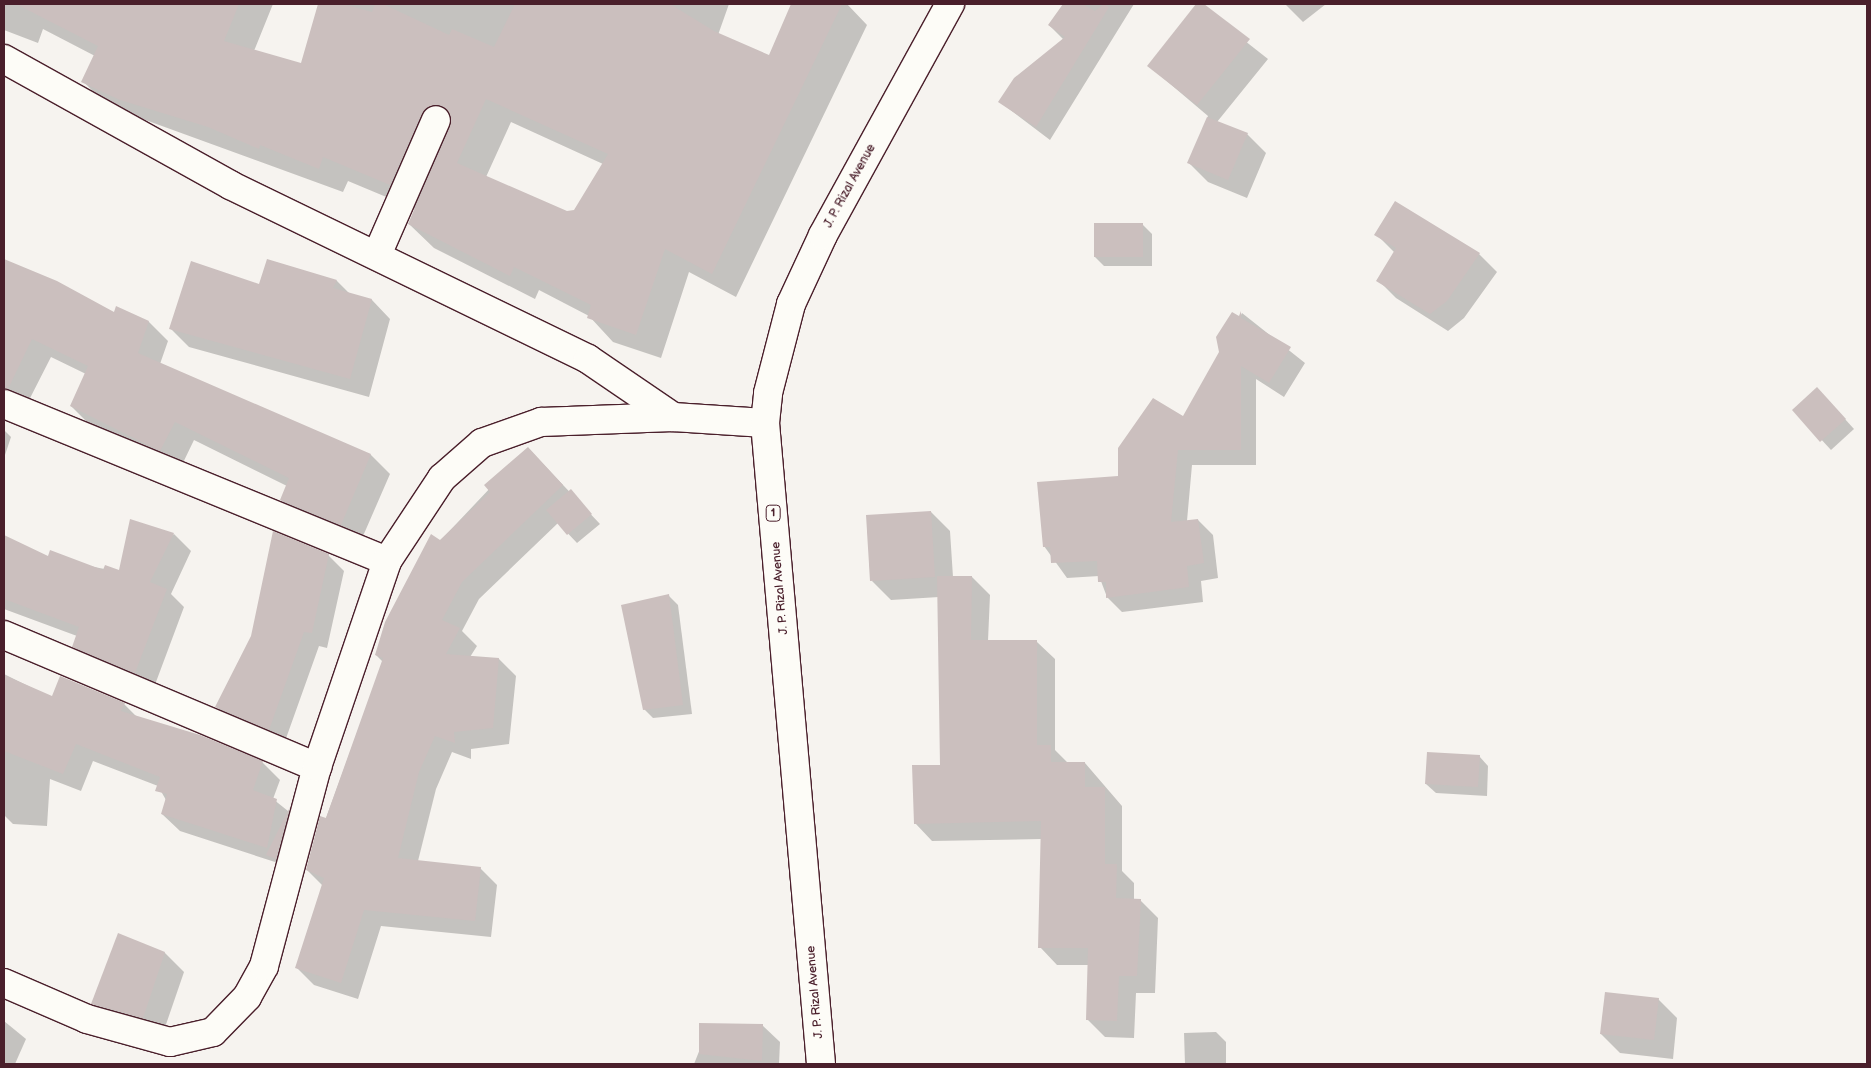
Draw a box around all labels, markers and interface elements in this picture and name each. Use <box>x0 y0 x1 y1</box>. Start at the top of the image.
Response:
street label: J. P. Rizal Avenue <box>821 142 879 230</box>
road number: 1 <box>766 504 780 522</box>
street label: J. P. Rizal Avenue <box>769 541 791 635</box>
street label: J. P. Rizal Avenue <box>804 945 826 1039</box>

